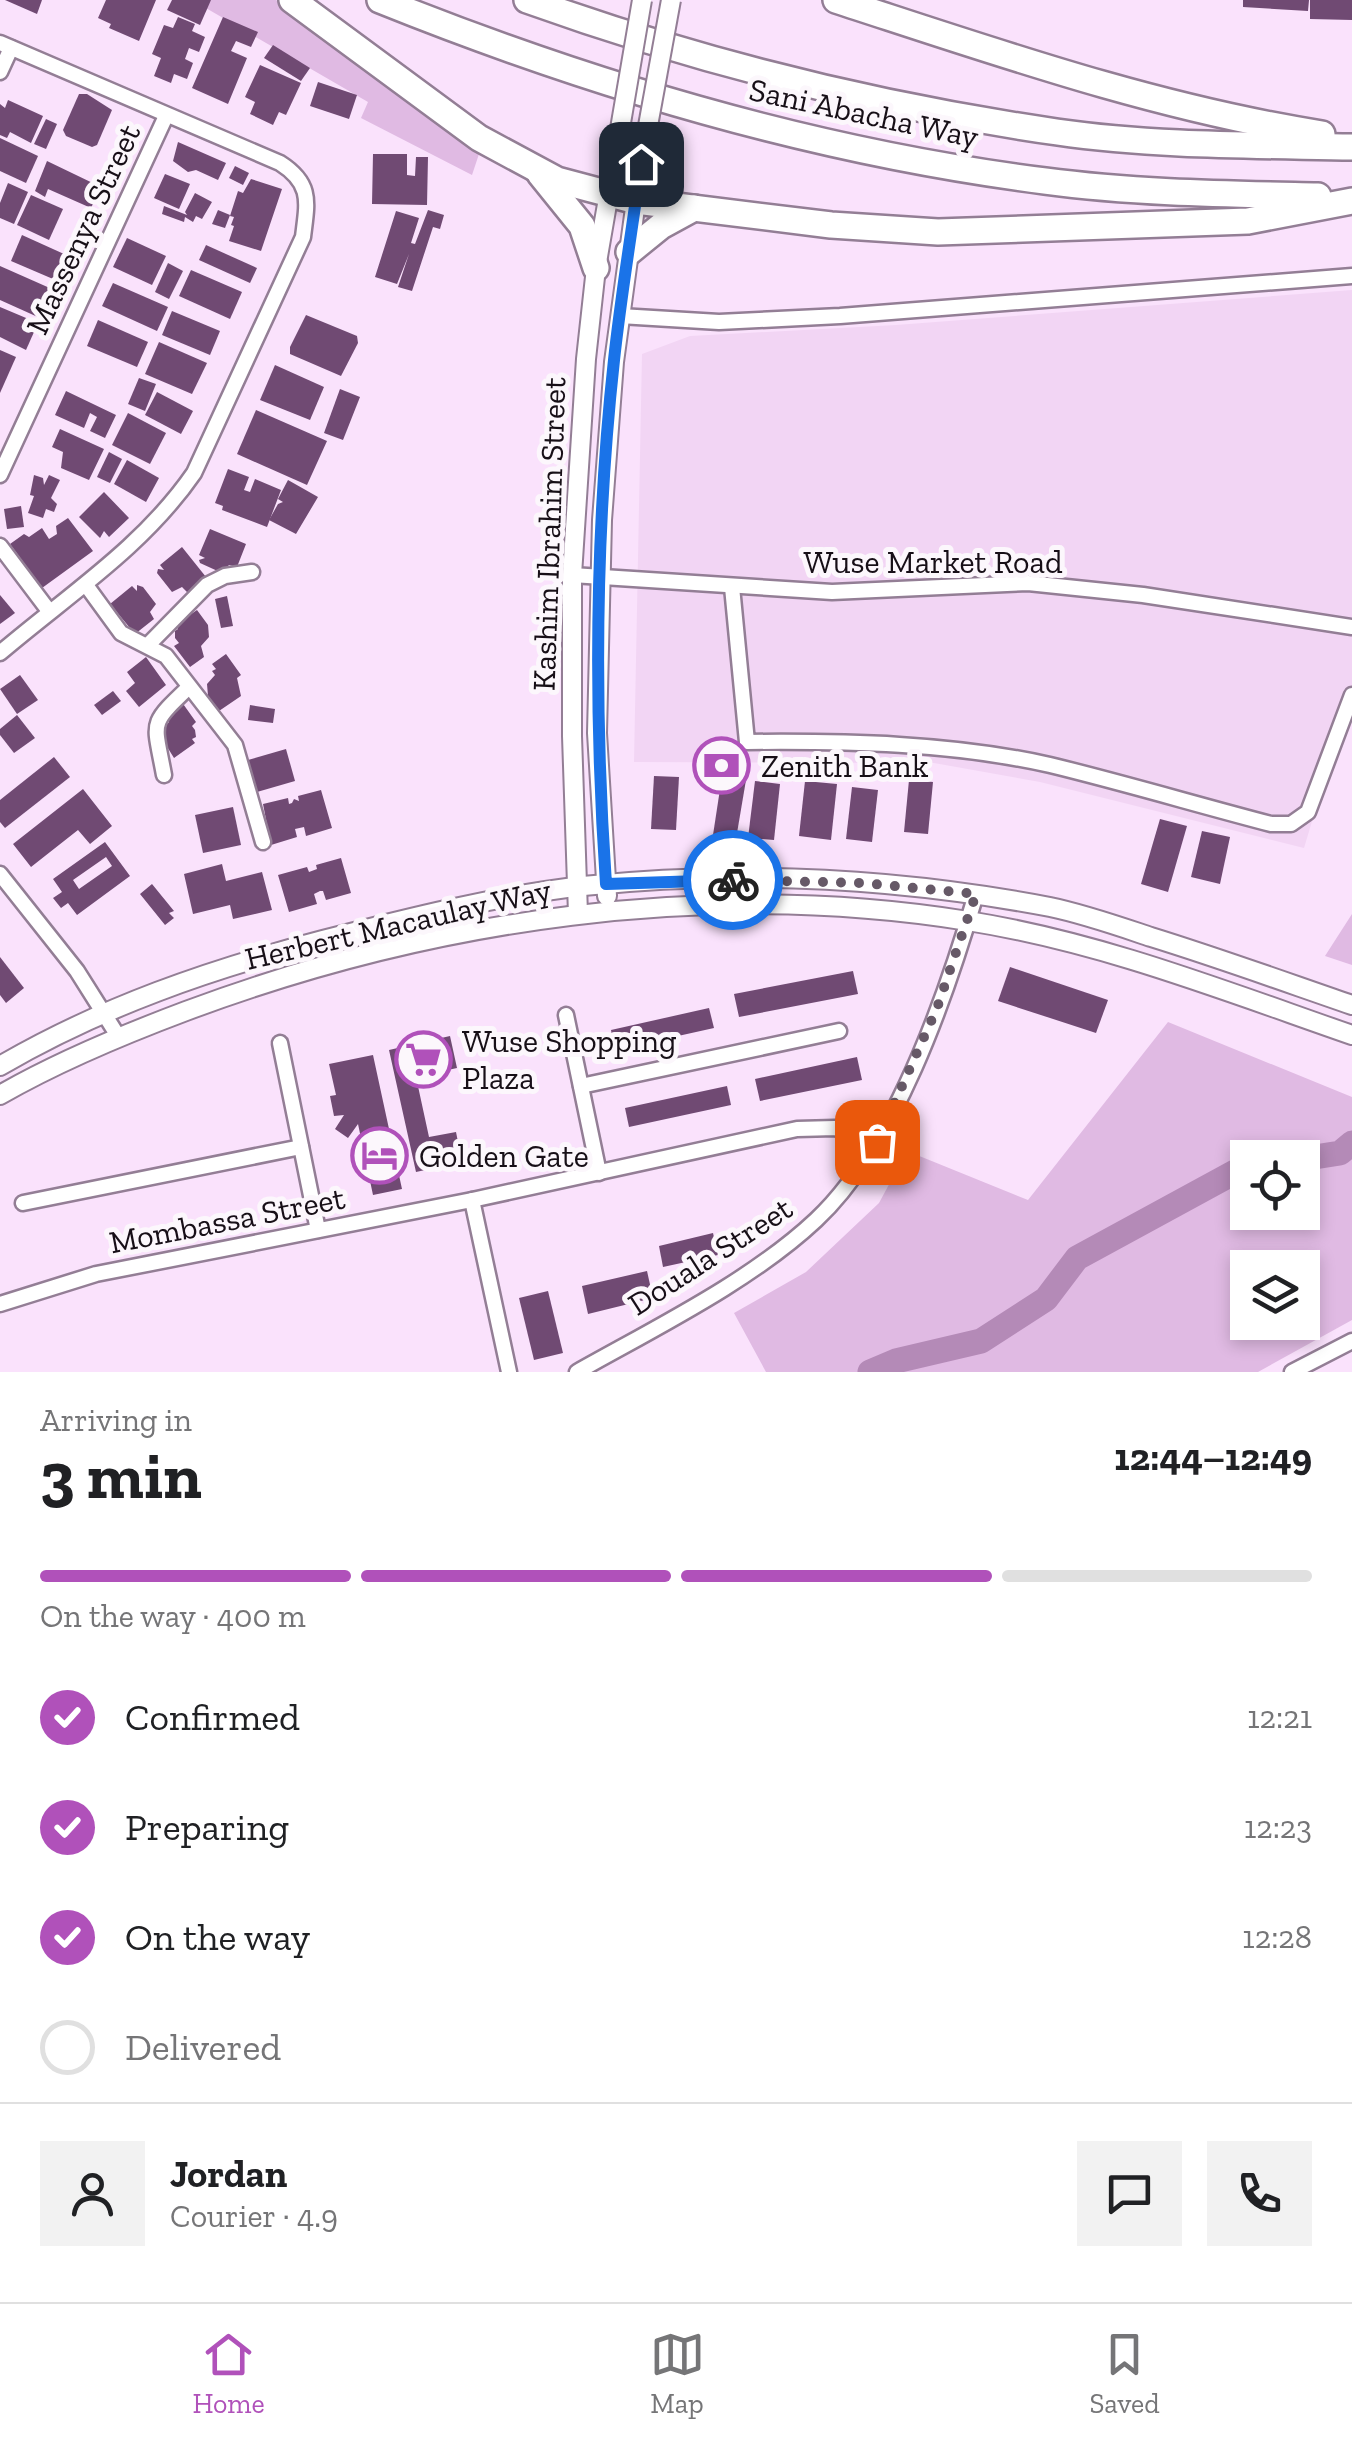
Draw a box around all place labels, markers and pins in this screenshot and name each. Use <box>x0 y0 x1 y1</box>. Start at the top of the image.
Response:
pin <box>599 122 684 207</box>
bank icon: Zenith Bank <box>692 736 752 796</box>
place label: Zenith Bank <box>761 747 929 785</box>
place label: Wuse Shopping Plaza <box>462 1022 677 1097</box>
supermarket icon: Wuse Shopping Plaza <box>393 1029 453 1089</box>
pin <box>835 1100 920 1185</box>
hotel icon: Golden Gate <box>350 1126 410 1186</box>
place label: Golden Gate <box>419 1137 589 1175</box>

